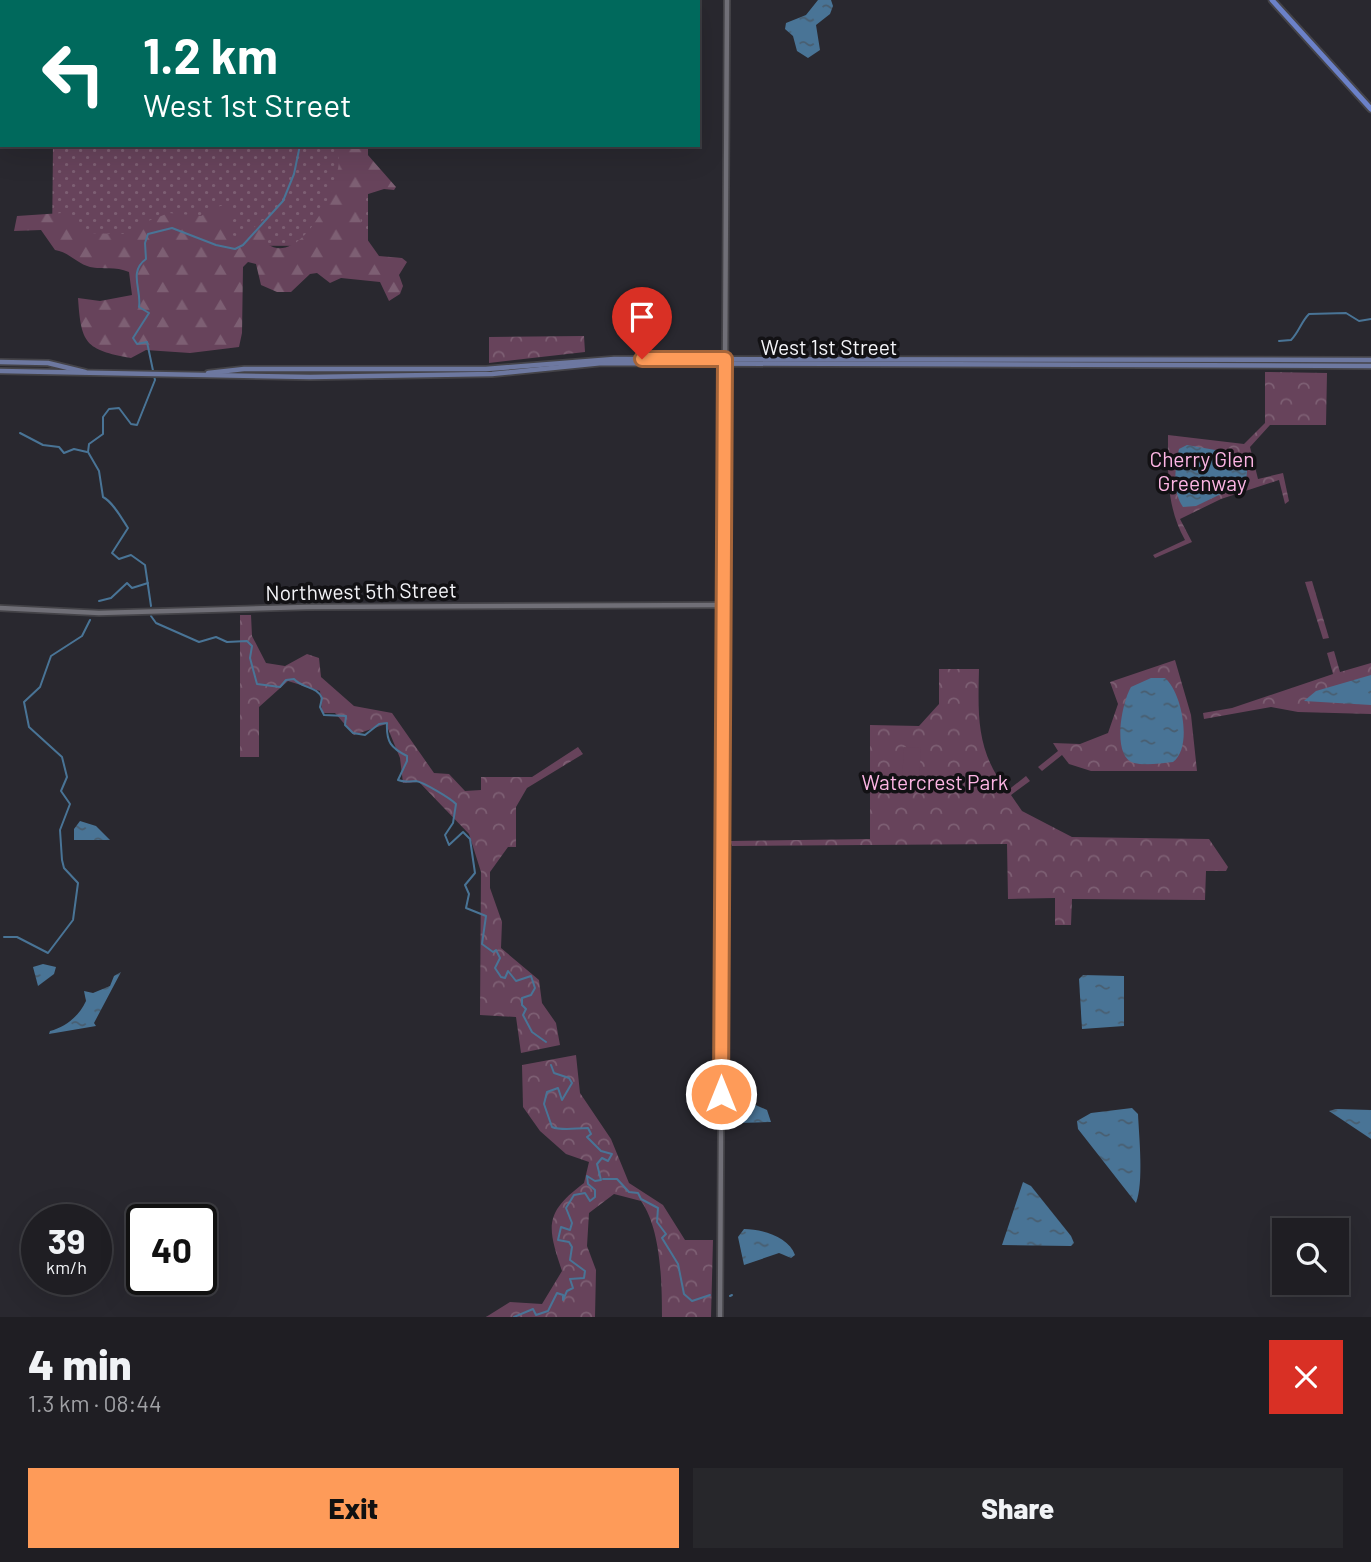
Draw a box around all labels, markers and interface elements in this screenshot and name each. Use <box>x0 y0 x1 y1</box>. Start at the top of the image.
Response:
text: 1.2 km <box>143 25 278 84</box>
icon: left <box>28 28 119 119</box>
text: West 1st Street <box>143 85 352 123</box>
pin <box>612 287 672 359</box>
icon: arrive <box>623 298 661 336</box>
street label: West 1st Street <box>761 334 897 359</box>
park label: Cherry Glen Greenway <box>1149 446 1255 495</box>
street label: Northwest 5th Street <box>265 576 457 605</box>
park label: Watercrest Park <box>862 769 1008 794</box>
position arrow <box>684 1057 758 1131</box>
speed limit sign: 40 <box>126 1204 217 1295</box>
map controls <box>1272 1218 1349 1295</box>
button: search <box>1272 1218 1349 1295</box>
text: 39 <box>48 1219 85 1261</box>
text: km/h <box>46 1256 87 1278</box>
text: 4 min <box>28 1338 132 1388</box>
button: close <box>1269 1340 1343 1414</box>
text: 1.3 km · 08:44 <box>28 1389 162 1417</box>
button: Exit <box>28 1468 679 1548</box>
button: Share <box>693 1468 1343 1548</box>

